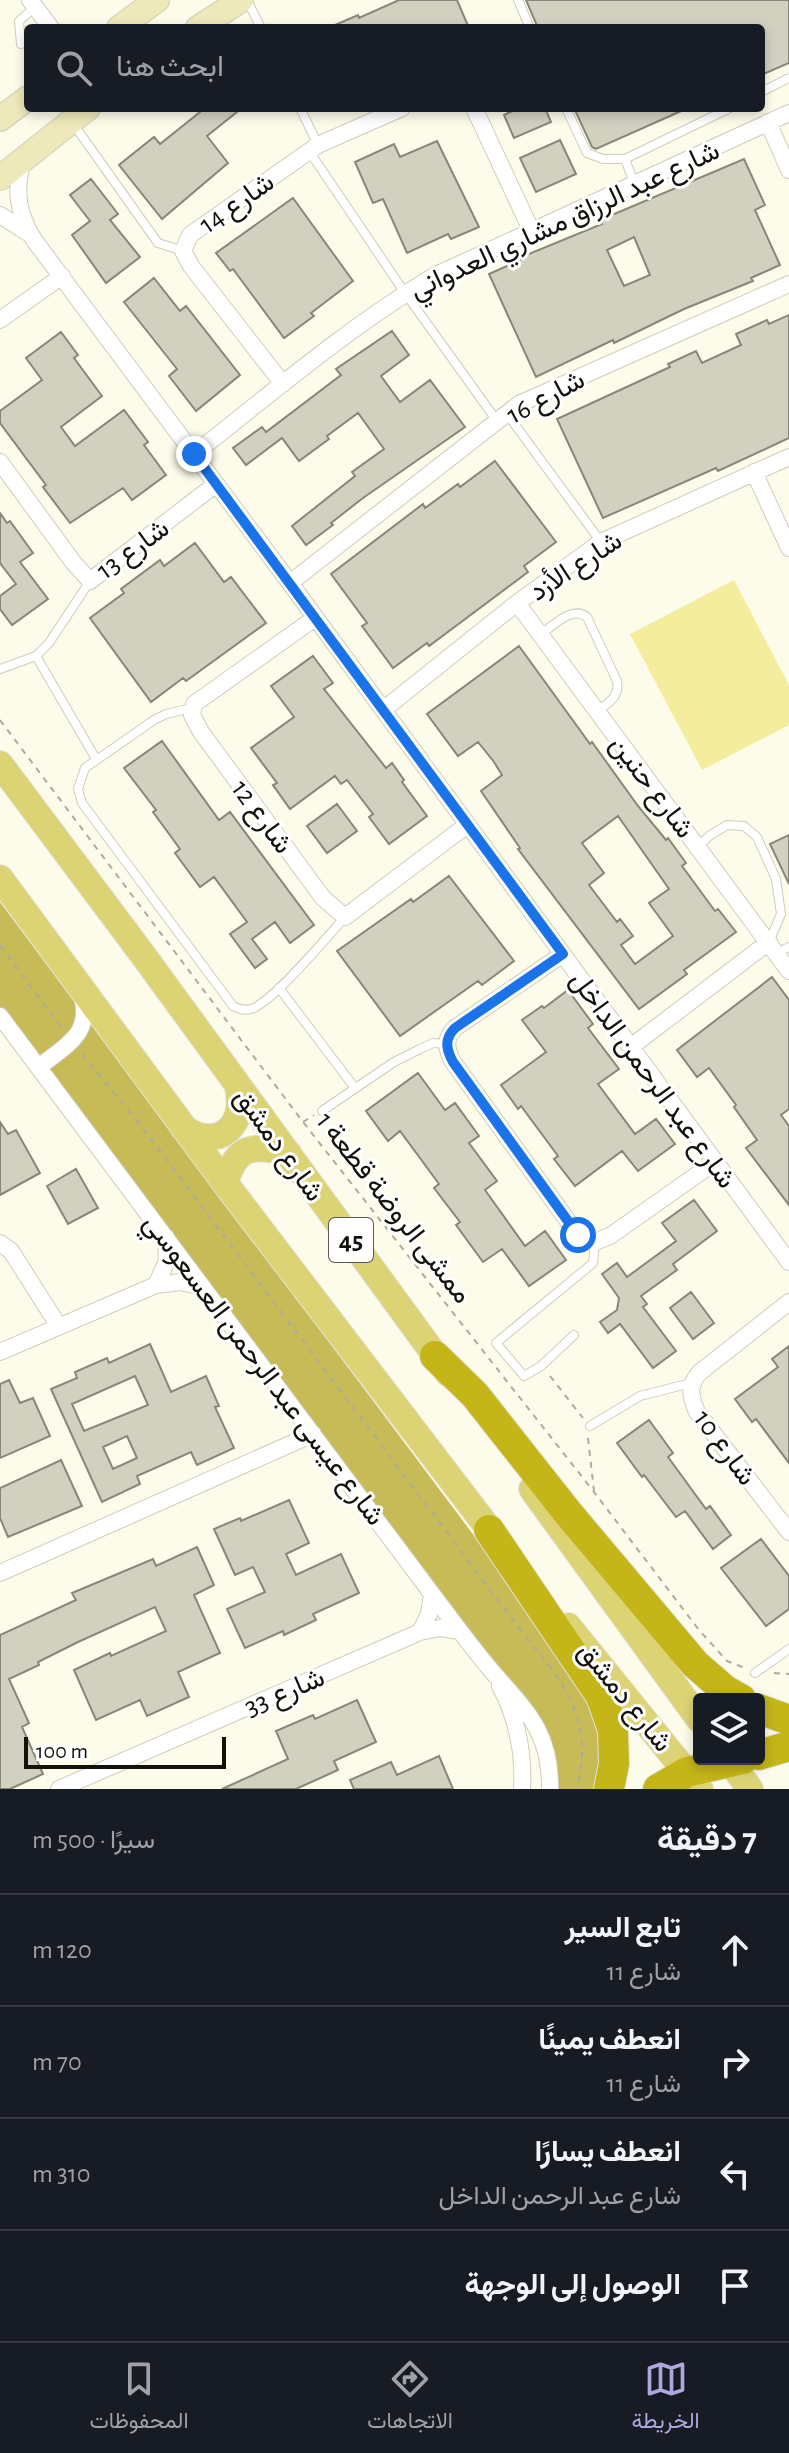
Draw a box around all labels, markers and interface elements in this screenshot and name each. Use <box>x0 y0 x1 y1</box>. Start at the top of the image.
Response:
search box <box>24 24 765 112</box>
icon: search <box>52 46 96 90</box>
text: ابحث هنا <box>116 52 224 82</box>
street label: شارع عبد الرزاق مشاري العدواني <box>406 137 727 311</box>
street label: شارع 14 <box>195 168 281 242</box>
street label: شارع 16 <box>502 366 591 432</box>
route end <box>176 436 212 472</box>
street label: شارع 13 <box>92 514 176 588</box>
street label: شارع الأزد <box>523 523 629 609</box>
street label: شارع حنين <box>602 731 699 846</box>
street label: شارع 12 <box>223 775 297 861</box>
street label: شارع عبد الرحمن الداخل <box>562 966 740 1196</box>
street label: شارع دمشق <box>226 1083 329 1209</box>
street label: ممشى الروضة قطعة 1 <box>309 1107 476 1310</box>
street label: شارع عيسى عبد الرحمن العسعوسي <box>132 1209 389 1535</box>
route start <box>560 1217 596 1253</box>
road number: 45 <box>329 1218 373 1262</box>
street label: شارع 10 <box>686 1405 761 1493</box>
street label: شارع دمشق <box>570 1637 677 1759</box>
street label: شارع 33 <box>241 1664 330 1725</box>
map controls <box>693 1693 765 1765</box>
button: layers <box>693 1693 765 1765</box>
scale bar <box>24 1733 226 1769</box>
text: 100 m <box>36 1740 88 1762</box>
text: 7 دقيقة <box>657 1823 757 1857</box>
text: سيرًا · 500 m <box>32 1827 155 1853</box>
text: تابع السير <box>565 1913 681 1943</box>
icon: ahead <box>713 1928 757 1972</box>
text: 120 m <box>32 1937 92 1963</box>
text: شارع 11 <box>607 1959 681 1985</box>
text: انعطف يمينًا <box>538 2025 681 2055</box>
icon: right <box>713 2040 757 2084</box>
text: 70 m <box>32 2049 82 2075</box>
text: شارع 11 <box>607 2071 681 2097</box>
text: انعطف يسارًا <box>534 2137 681 2167</box>
icon: left <box>713 2152 757 2196</box>
text: 310 m <box>32 2161 91 2187</box>
text: شارع عبد الرحمن الداخل <box>439 2183 681 2209</box>
icon: arrive <box>713 2264 757 2308</box>
text: الوصول إلى الوجهة <box>465 2270 681 2300</box>
tab: المحفوظات <box>89 2357 189 2440</box>
tab: الاتجاهات <box>367 2357 453 2440</box>
tab: الخريطة <box>632 2357 700 2440</box>

